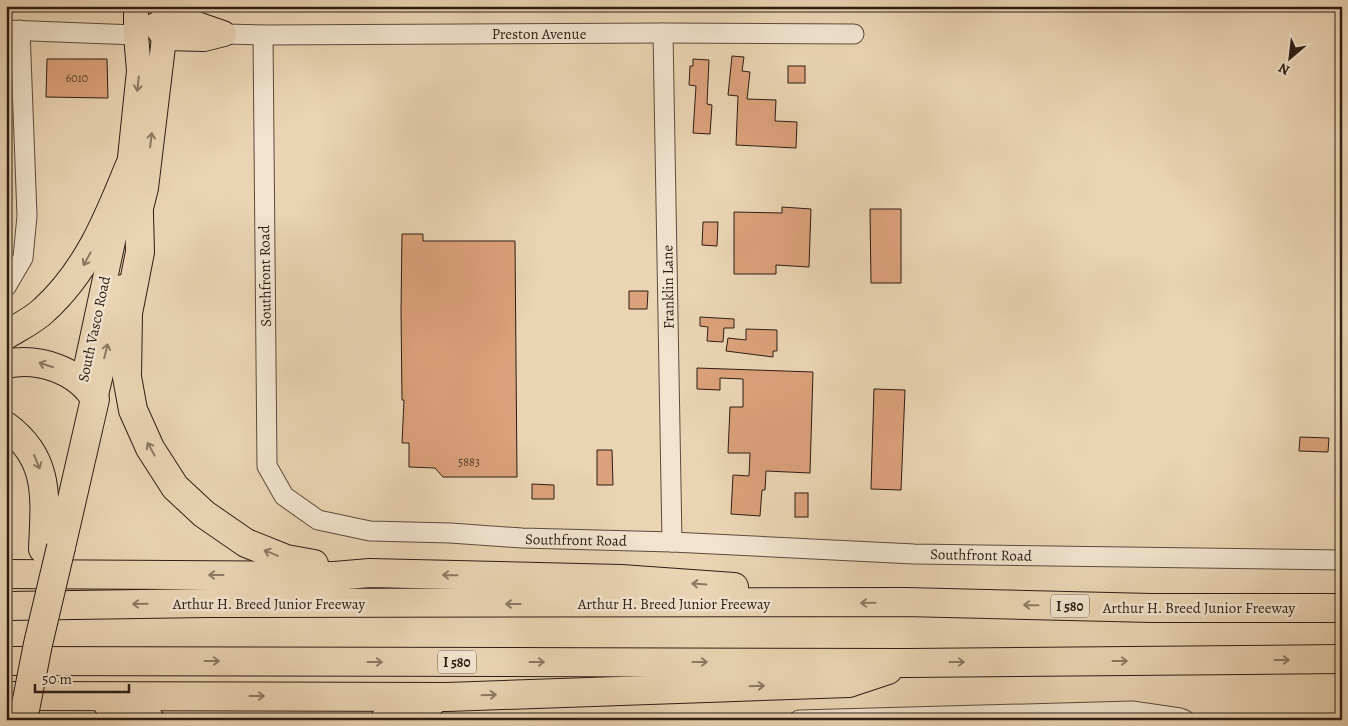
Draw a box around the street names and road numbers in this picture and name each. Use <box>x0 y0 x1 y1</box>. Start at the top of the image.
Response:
street label: Preston Avenue <box>492 24 587 44</box>
street label: Southfront Road <box>254 224 276 327</box>
street label: Franklin Lane <box>657 244 679 329</box>
street label: South Vasco Road <box>73 273 115 384</box>
street label: Southfront Road <box>525 529 628 551</box>
street label: Southfront Road <box>930 544 1033 566</box>
street label: Arthur H. Breed Junior Freeway <box>172 594 365 614</box>
street label: Arthur H. Breed Junior Freeway <box>577 594 770 614</box>
road number: I 580 <box>1051 594 1089 618</box>
street label: Arthur H. Breed Junior Freeway <box>1102 598 1295 618</box>
road number: I 580 <box>438 650 476 674</box>

